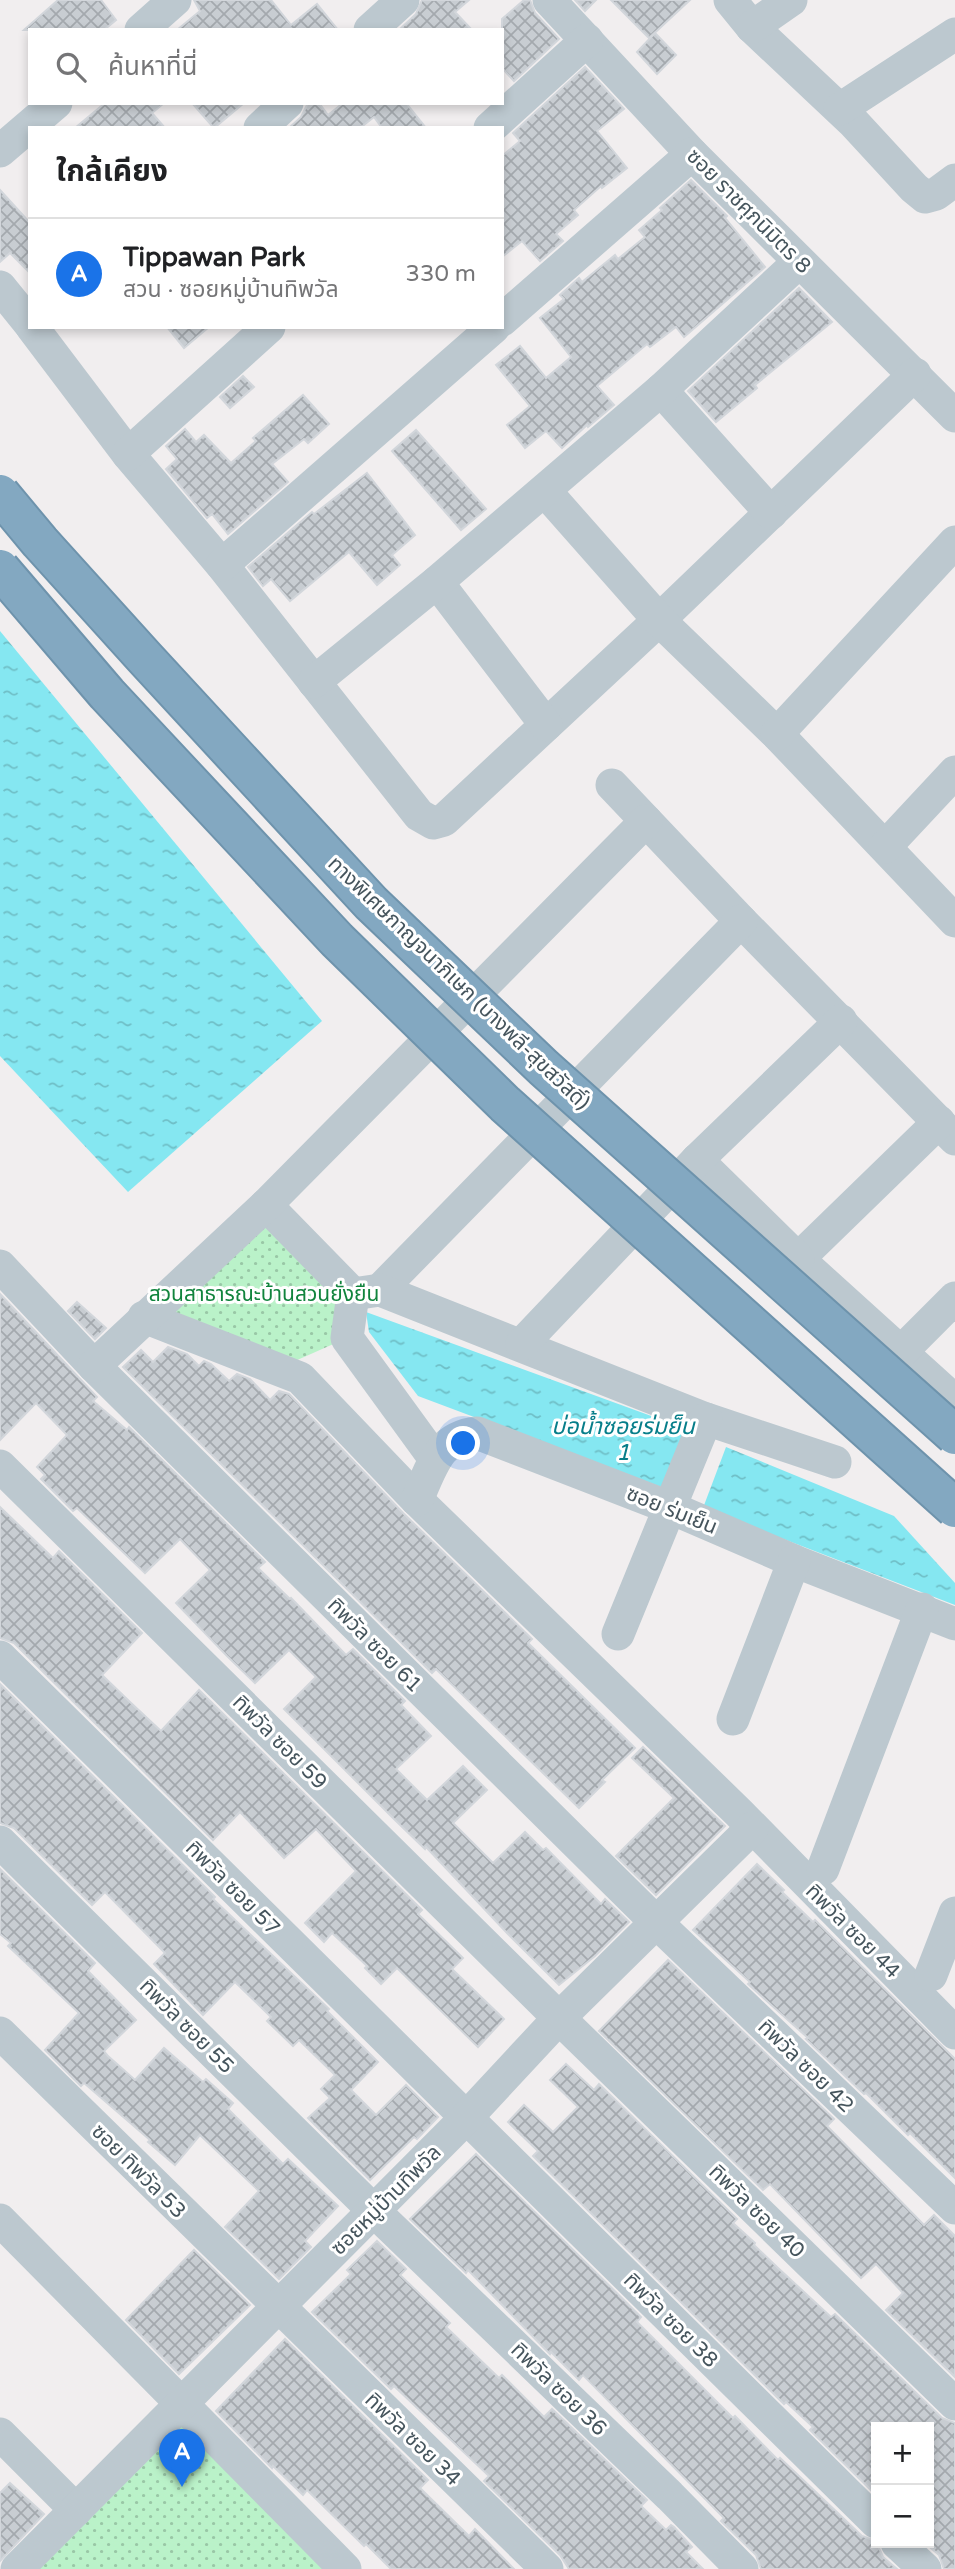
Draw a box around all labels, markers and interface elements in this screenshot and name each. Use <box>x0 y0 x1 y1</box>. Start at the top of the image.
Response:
search box <box>28 28 504 105</box>
icon: search <box>52 48 90 86</box>
text: ค้นหาที่นี่ <box>108 51 198 82</box>
street label: ซอย ราชศุภนิมิตร 8 <box>681 144 816 279</box>
text: ใกล้เคียง <box>56 153 168 190</box>
text: Tippawan Park <box>123 242 305 273</box>
text: A <box>70 260 88 288</box>
text: 330 m <box>406 260 476 288</box>
text: สวน · ซอยหมู่บ้านทิพวัล <box>123 276 339 304</box>
street label: ทางพิเศษกาญจนาภิเษก (บางพลี-สุขสวัสดิ์) <box>323 851 595 1115</box>
park label: สวนสาธารณะบ้านสวนยั่งยืน <box>149 1280 379 1307</box>
water label: บ่อน้ำซอยร่มย็น 1 <box>551 1410 697 1467</box>
your location <box>446 1426 480 1460</box>
street label: ซอย ร่มเย็น <box>623 1480 721 1540</box>
street label: ทิพวัล ซอย 61 <box>322 1593 427 1698</box>
street label: ทิพวัล ซอย 59 <box>227 1690 332 1795</box>
street label: ทิพวัล ซอย 57 <box>180 1836 285 1941</box>
street label: ทิพวัล ซอย 44 <box>800 1879 905 1984</box>
street label: ทิพวัล ซอย 55 <box>134 1974 239 2079</box>
street label: ทิพวัล ซอย 42 <box>753 2015 859 2118</box>
street label: ซอย ทิพวัล 53 <box>86 2119 191 2224</box>
street label: ซอยหมู่บ้านทิพวัล <box>326 2140 447 2261</box>
street label: ทิพวัล ซอย 40 <box>704 2160 810 2263</box>
street label: ทิพวัล ซอย 38 <box>618 2268 723 2373</box>
street label: ทิพวัล ซอย 36 <box>506 2338 612 2441</box>
street label: ทิพวัล ซอย 34 <box>360 2388 466 2491</box>
map controls <box>871 2422 934 2548</box>
button: + <box>871 2422 934 2485</box>
pin: A <box>159 2429 205 2487</box>
button: − <box>871 2485 934 2548</box>

